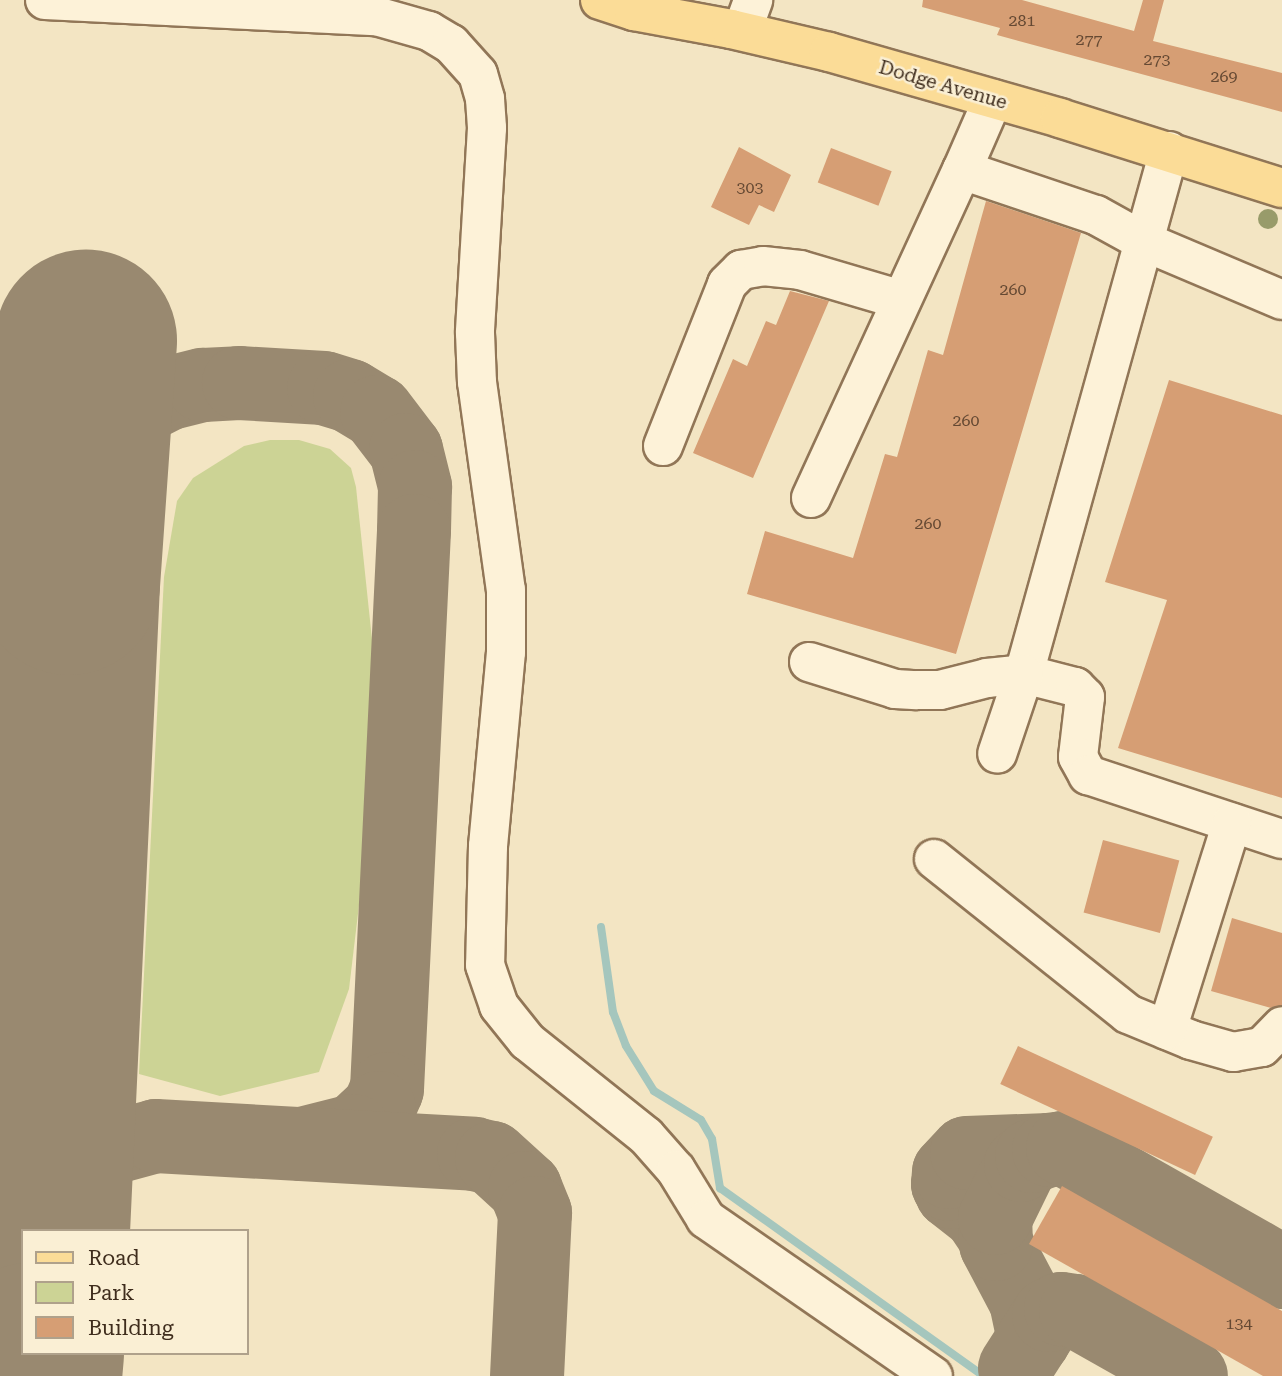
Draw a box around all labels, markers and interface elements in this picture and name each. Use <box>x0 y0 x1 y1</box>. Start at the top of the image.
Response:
house number: 281 <box>1009 11 1035 31</box>
house number: 277 <box>1076 30 1102 50</box>
house number: 273 <box>1144 50 1170 70</box>
street label: Dodge Avenue <box>876 56 1010 114</box>
house number: 269 <box>1211 67 1237 87</box>
house number: 303 <box>737 178 763 198</box>
house number: 260 <box>1000 280 1026 300</box>
house number: 260 <box>953 411 979 431</box>
house number: 260 <box>915 514 941 534</box>
legend <box>21 1229 248 1355</box>
text: Road <box>88 1246 140 1270</box>
text: Park <box>88 1281 134 1305</box>
house number: 134 <box>1226 1314 1252 1334</box>
text: Building <box>88 1316 174 1340</box>

